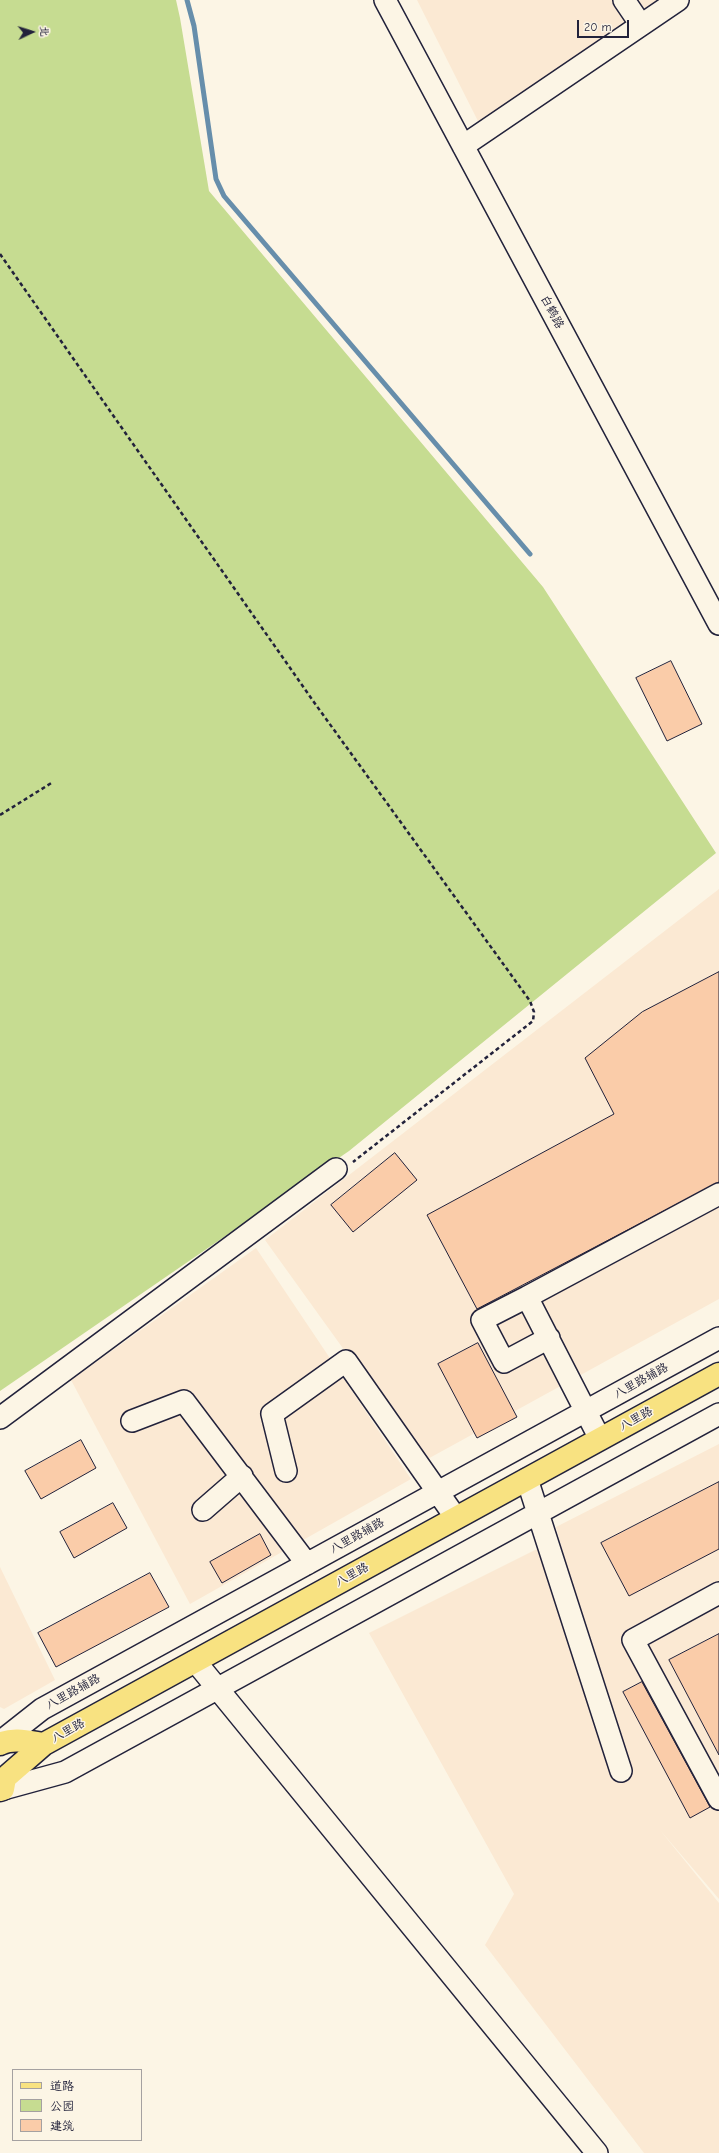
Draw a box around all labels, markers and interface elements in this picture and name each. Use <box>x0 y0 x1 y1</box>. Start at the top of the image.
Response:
north arrow <box>12 12 52 52</box>
scale bar <box>579 12 631 38</box>
text: 20 m <box>584 20 612 34</box>
text: 北 <box>38 25 51 37</box>
street label: 白鹤路 <box>537 293 567 331</box>
street label: 八里路辅路 <box>611 1360 671 1402</box>
street label: 八里路 <box>617 1404 655 1434</box>
street label: 八里路辅路 <box>327 1515 387 1557</box>
street label: 八里路 <box>333 1560 371 1590</box>
street label: 八里路辅路 <box>43 1671 103 1713</box>
street label: 八里路 <box>49 1716 87 1746</box>
legend <box>12 2069 142 2141</box>
text: 道路 <box>50 2079 74 2093</box>
text: 公园 <box>50 2099 74 2113</box>
text: 建筑 <box>50 2119 74 2133</box>

